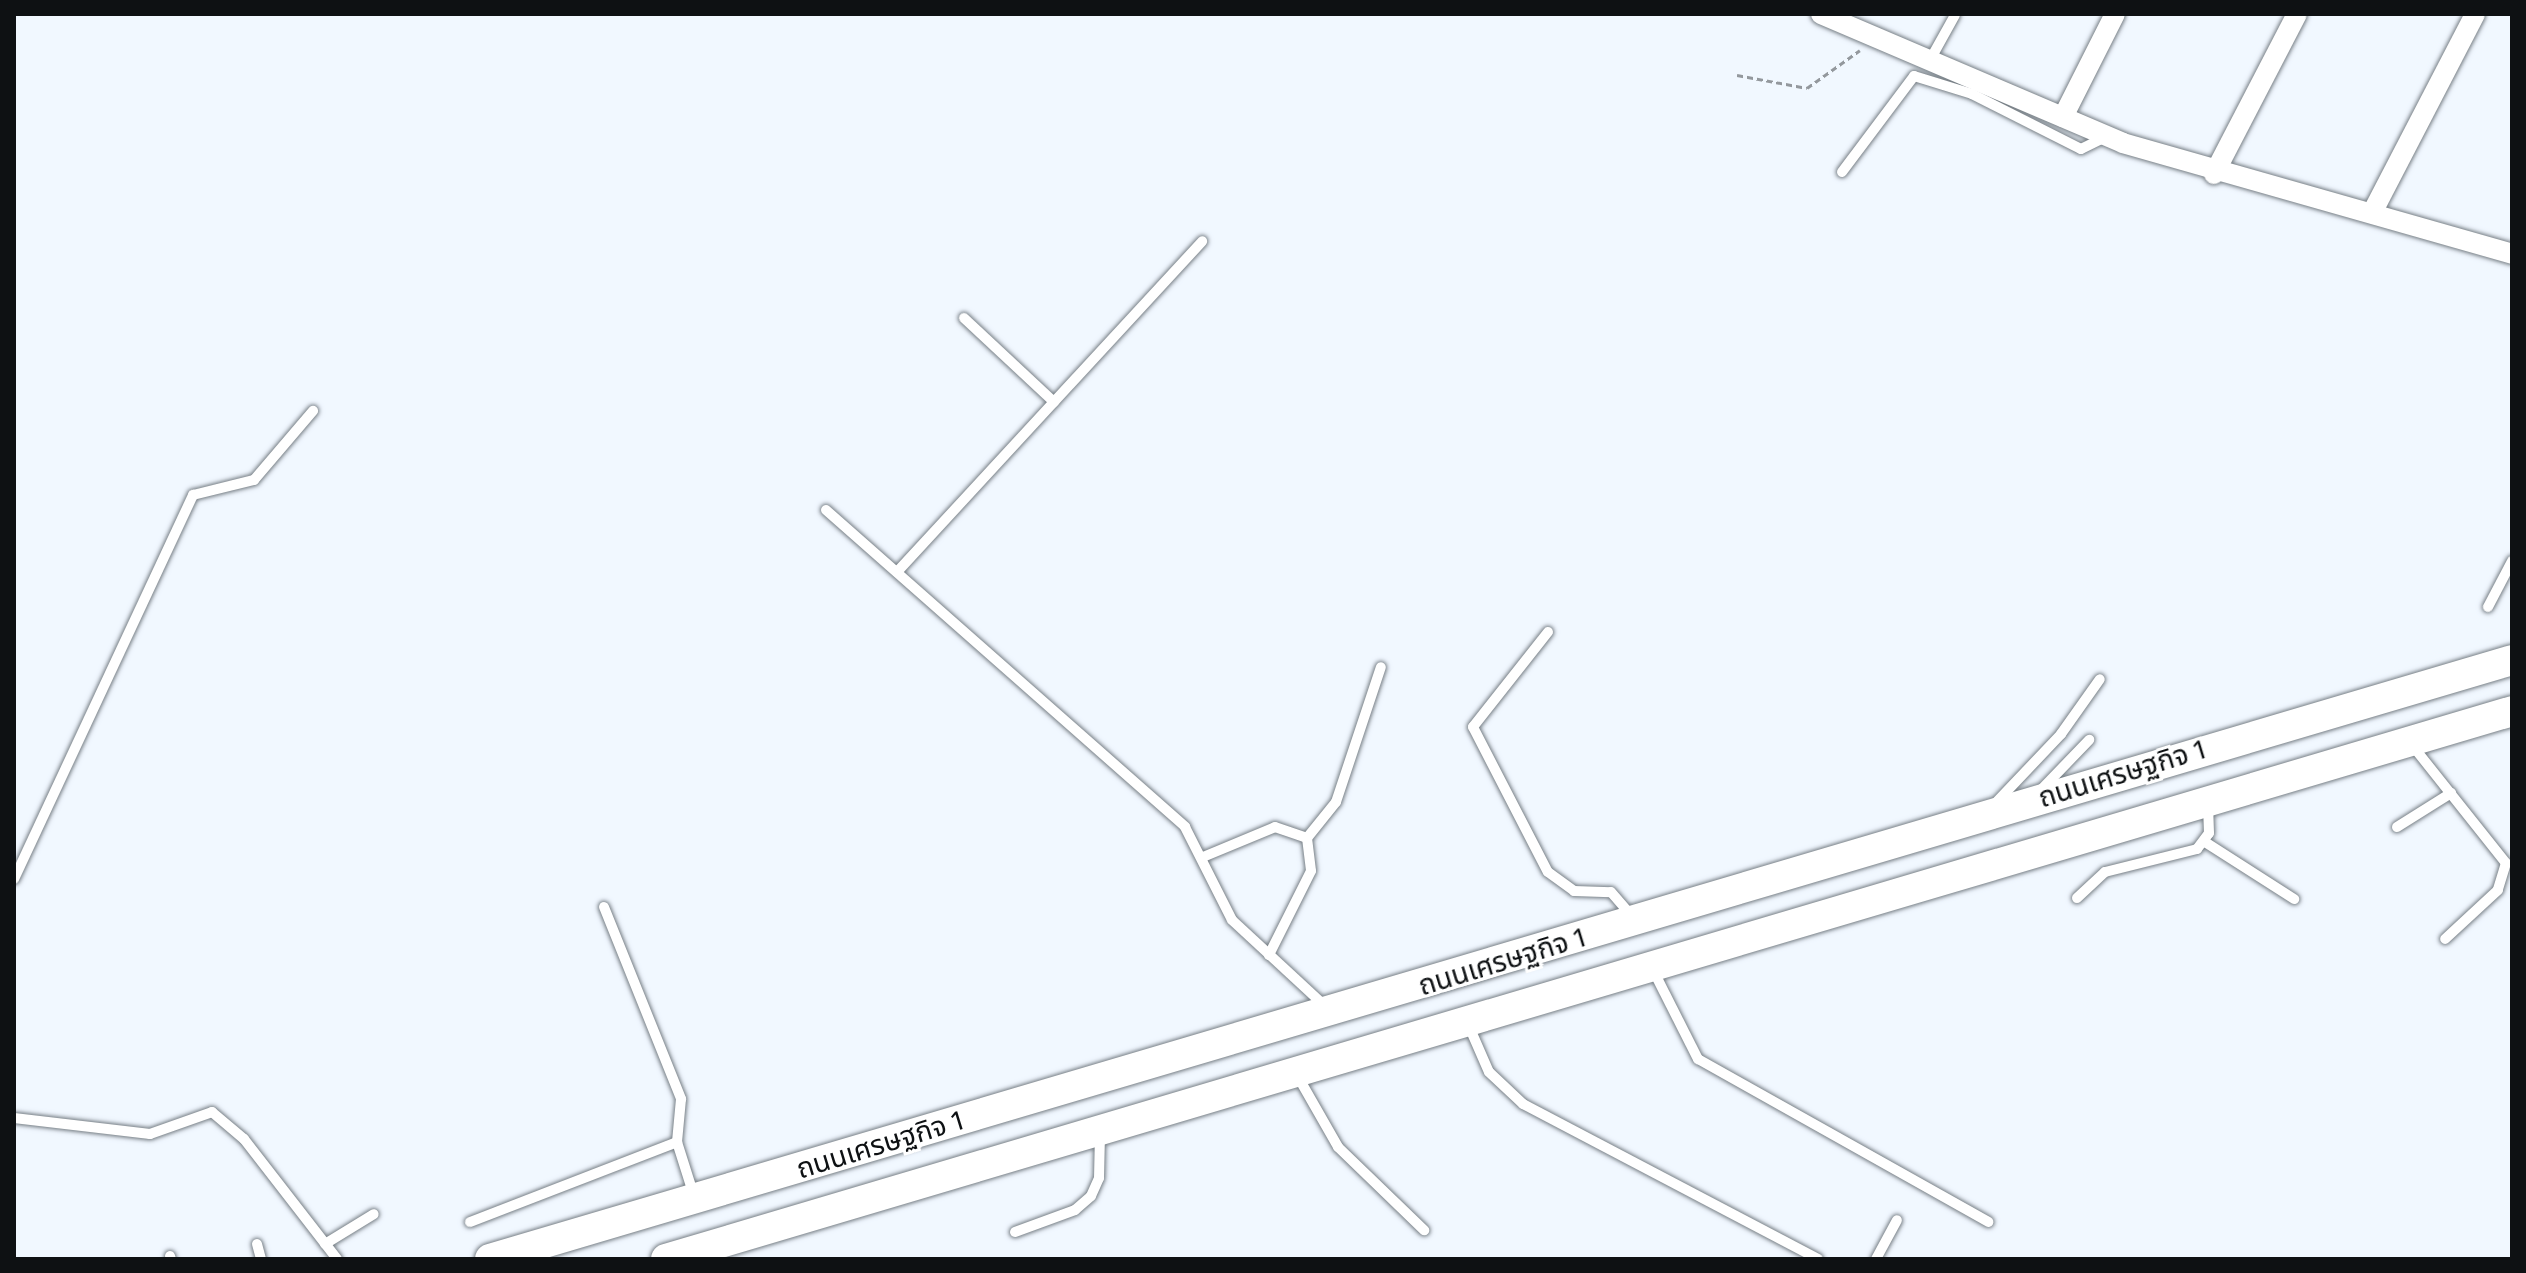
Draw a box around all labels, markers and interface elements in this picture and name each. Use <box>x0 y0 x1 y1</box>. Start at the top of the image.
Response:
street label: ถนนเศรษฐกิจ 1 <box>2034 733 2210 815</box>
street label: ถนนเศรษฐกิจ 1 <box>1414 921 1590 1003</box>
street label: ถนนเศรษฐกิจ 1 <box>792 1104 968 1186</box>

